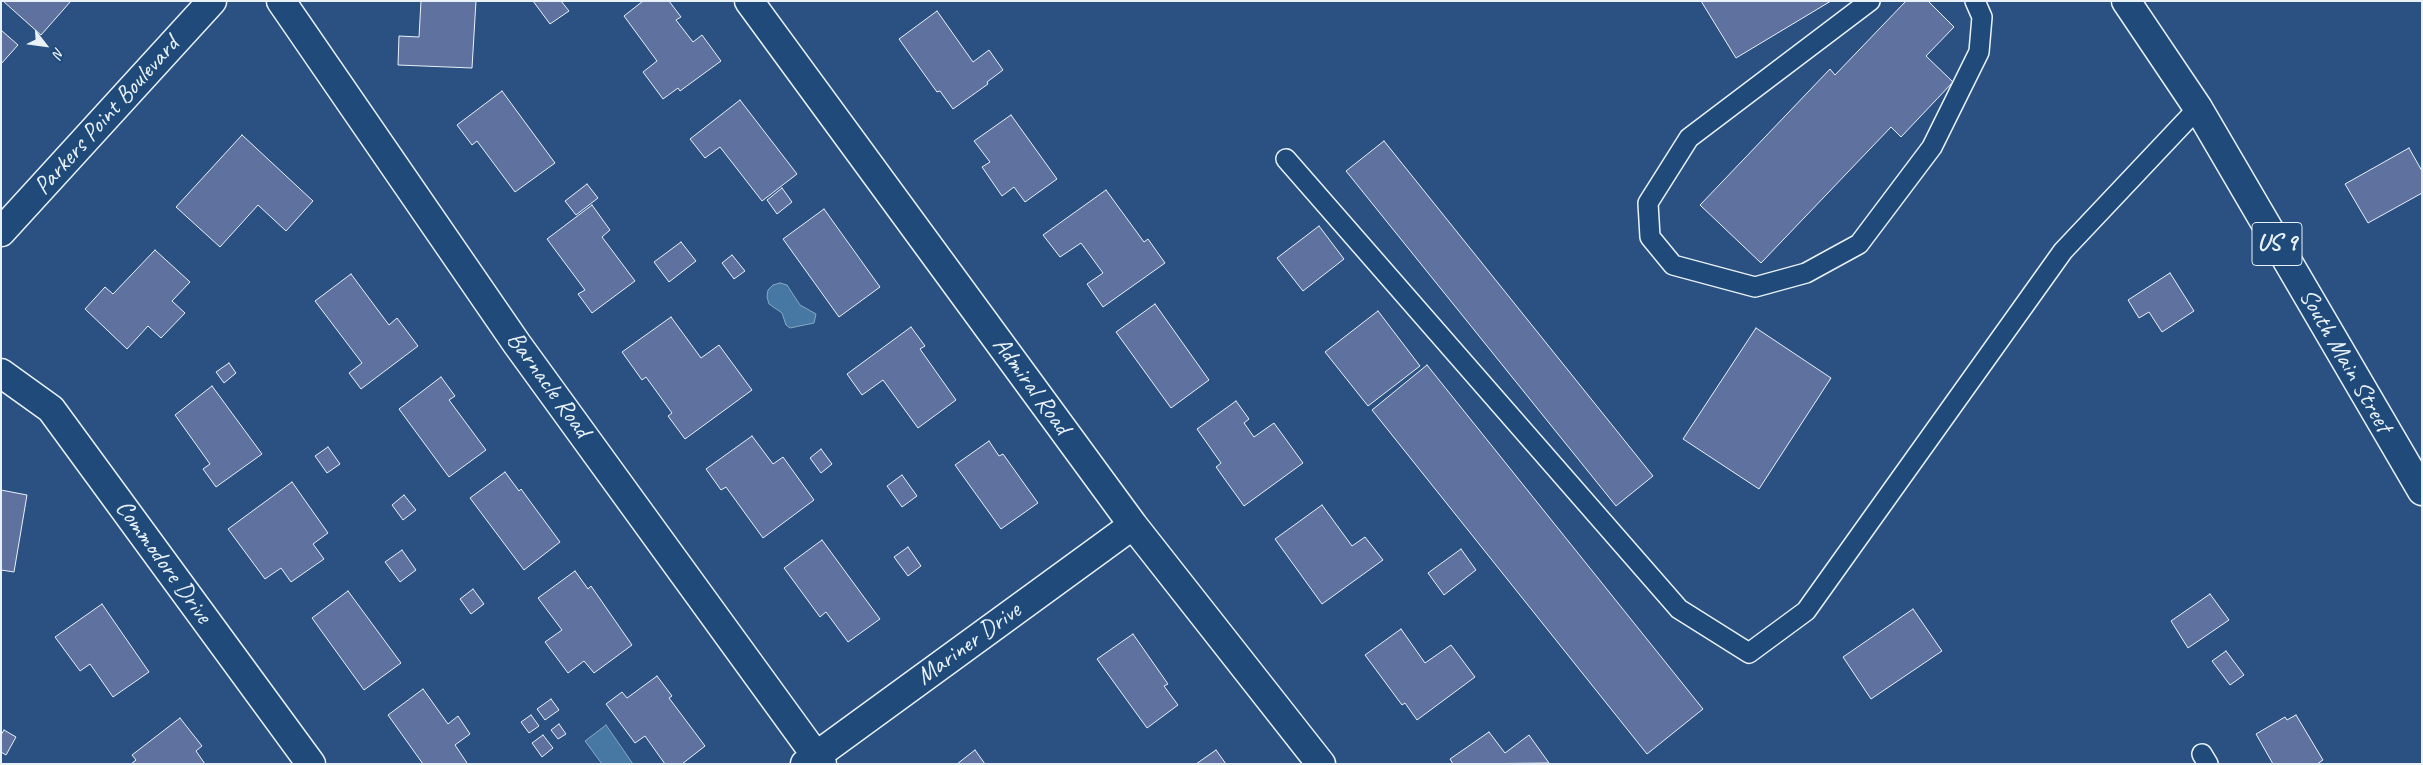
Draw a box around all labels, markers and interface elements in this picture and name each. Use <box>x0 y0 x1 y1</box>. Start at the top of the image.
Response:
north arrow <box>20 20 70 70</box>
street label: Parkers Point Boulevard <box>28 31 186 201</box>
text: N <box>49 45 68 61</box>
road number: US 9 <box>2252 222 2302 266</box>
street label: South Main Street <box>2292 284 2398 438</box>
street label: Barnacle Road <box>499 326 597 444</box>
street label: Admiral Road <box>986 331 1076 441</box>
street label: Commodore Drive <box>108 494 218 630</box>
street label: Mariner Drive <box>911 596 1027 692</box>

